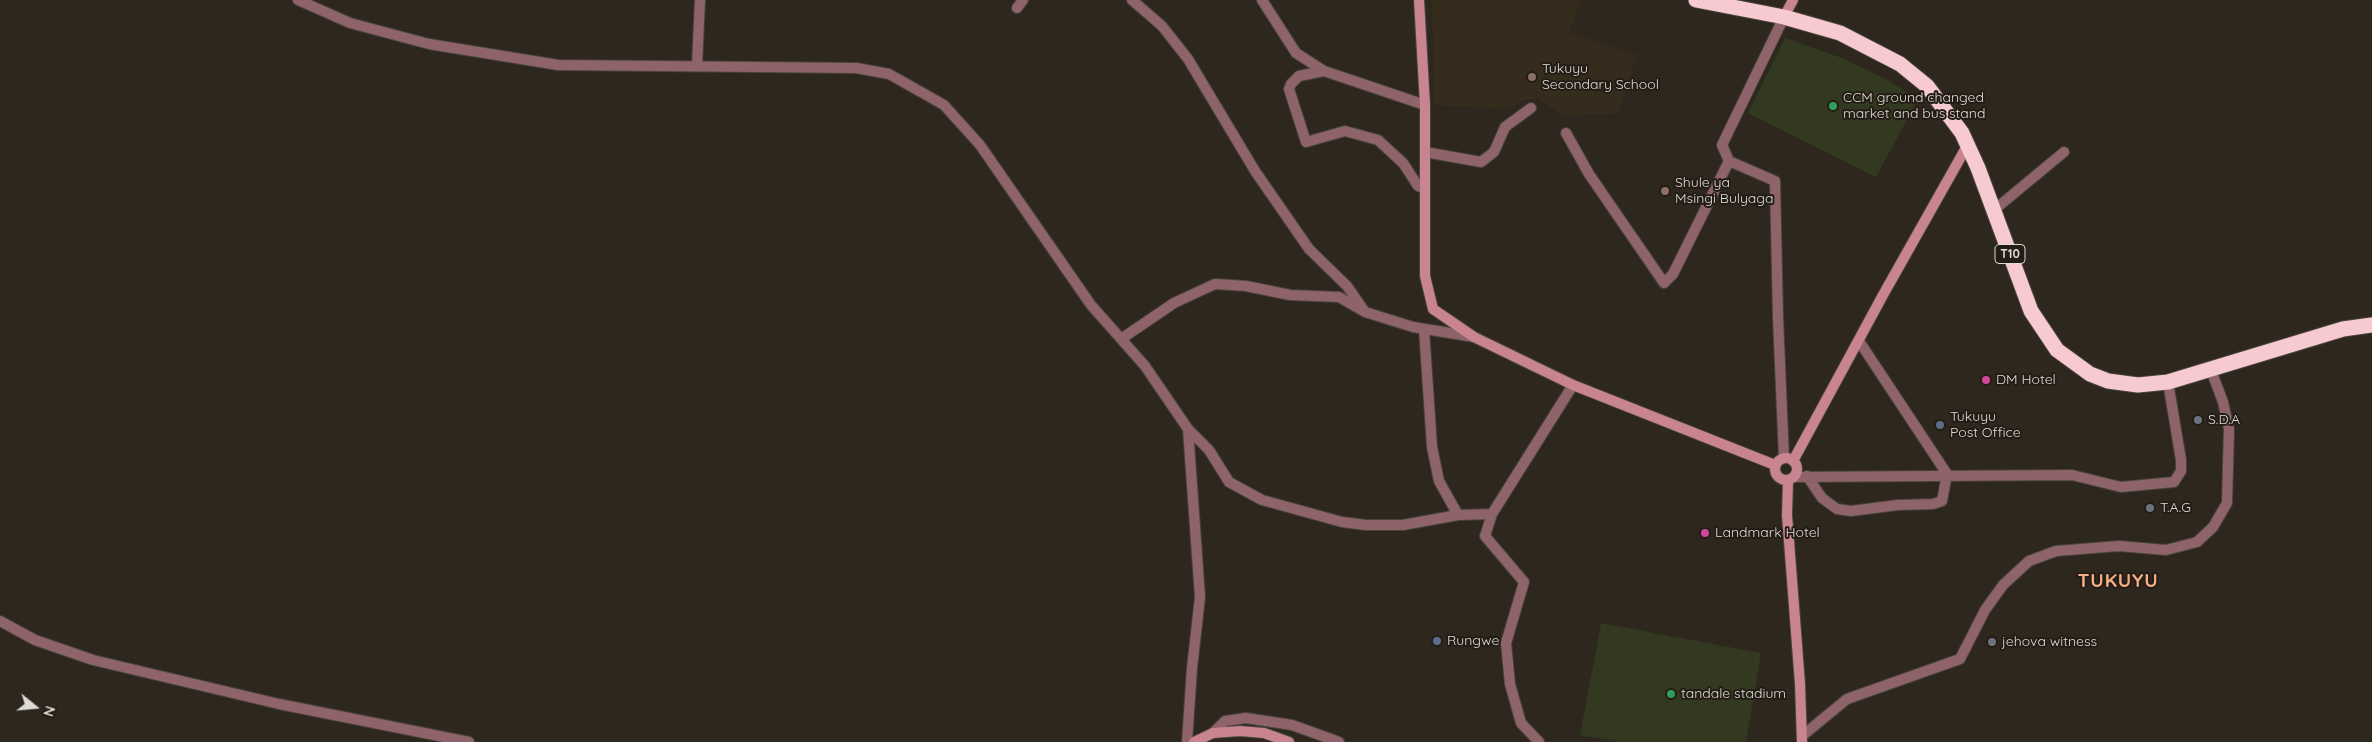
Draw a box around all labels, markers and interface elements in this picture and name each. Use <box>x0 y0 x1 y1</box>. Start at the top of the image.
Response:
place label: Tukuyu Secondary School <box>1542 61 1659 94</box>
marker: Tukuyu Secondary School <box>1526 71 1538 83</box>
place label: CCM ground changed market and bus stand <box>1843 90 1985 122</box>
marker: CCM ground changed market and bus stand <box>1827 100 1839 112</box>
place label: Shule ya Msingi Bulyaga <box>1675 175 1773 208</box>
marker: Shule ya Msingi Bulyaga <box>1659 185 1671 197</box>
road number: T10 <box>1995 244 2025 264</box>
place label: DM Hotel <box>1996 372 2056 388</box>
marker: DM Hotel <box>1980 374 1992 386</box>
place label: Tukuyu Post Office <box>1950 409 2021 442</box>
place label: S.D.A <box>2208 412 2240 428</box>
marker: S.D.A <box>2192 414 2204 426</box>
marker: Tukuyu Post Office <box>1934 419 1946 431</box>
place label: T.A.G <box>2160 500 2191 516</box>
marker: T.A.G <box>2144 502 2156 514</box>
place label: Landmark Hotel <box>1715 525 1820 541</box>
marker: Landmark Hotel <box>1699 527 1711 539</box>
district label: TUKUYU <box>2077 570 2159 592</box>
place label: Rungwe <box>1447 633 1499 649</box>
place label: jehova witness <box>2002 634 2097 650</box>
marker: Rungwe <box>1431 635 1443 647</box>
marker: jehova witness <box>1986 636 1998 648</box>
north arrow <box>10 682 60 732</box>
place label: tandale stadium <box>1681 686 1786 702</box>
marker: tandale stadium <box>1665 688 1677 700</box>
text: N <box>39 704 59 719</box>

